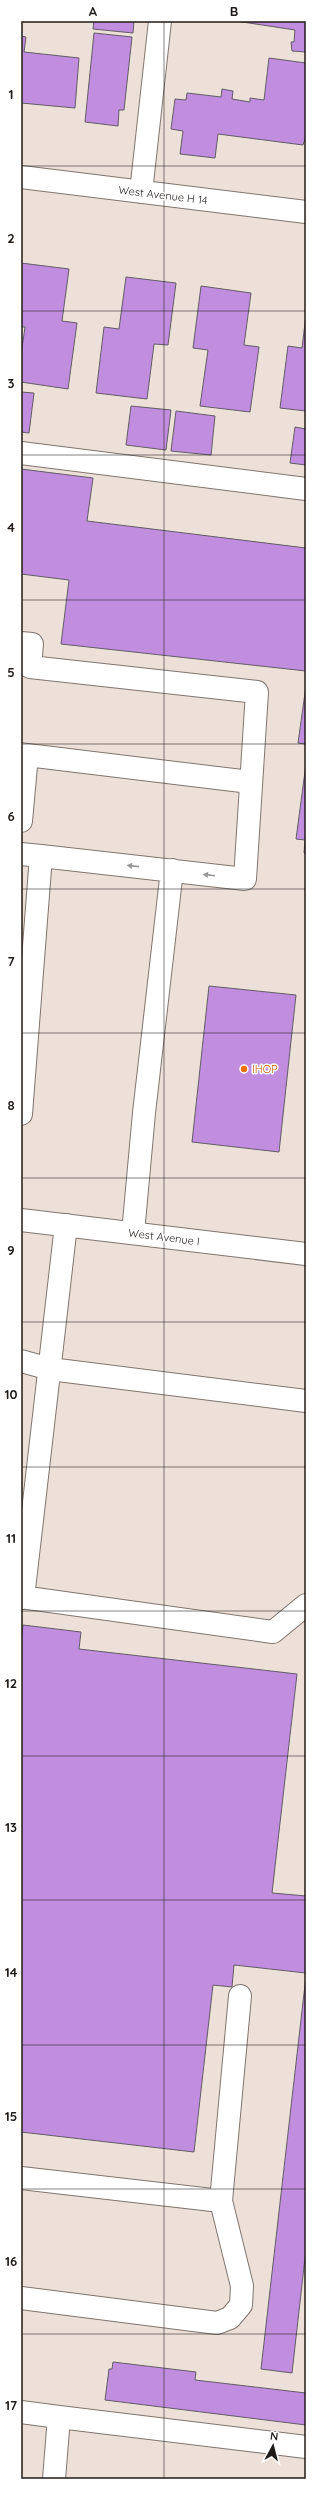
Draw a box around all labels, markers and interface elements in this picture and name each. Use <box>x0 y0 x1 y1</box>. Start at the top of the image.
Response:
text: A <box>89 3 98 19</box>
text: B <box>230 3 238 19</box>
text: 1 <box>8 86 14 102</box>
street label: West Avenue H 14 <box>118 183 209 207</box>
text: 2 <box>7 230 15 246</box>
text: 3 <box>8 375 15 391</box>
text: 4 <box>7 519 15 535</box>
text: 5 <box>7 664 15 680</box>
text: 6 <box>7 808 15 824</box>
one-way arrow <box>127 863 139 869</box>
one-way arrow <box>203 871 215 878</box>
text: 7 <box>7 953 15 969</box>
place label: IHOP <box>252 1062 278 1076</box>
marker: IHOP <box>239 1064 249 1074</box>
text: 8 <box>7 1097 15 1113</box>
street label: West Avenue I <box>127 1226 201 1248</box>
text: 9 <box>7 1242 15 1258</box>
text: 10 <box>4 1386 18 1402</box>
text: 11 <box>6 1530 16 1546</box>
text: 12 <box>5 1675 17 1691</box>
text: 13 <box>5 1819 17 1835</box>
text: 14 <box>5 1964 18 1980</box>
text: 15 <box>5 2108 17 2124</box>
text: 16 <box>5 2253 17 2269</box>
text: 17 <box>5 2397 17 2413</box>
north arrow <box>253 2426 293 2466</box>
text: N <box>269 2429 279 2444</box>

